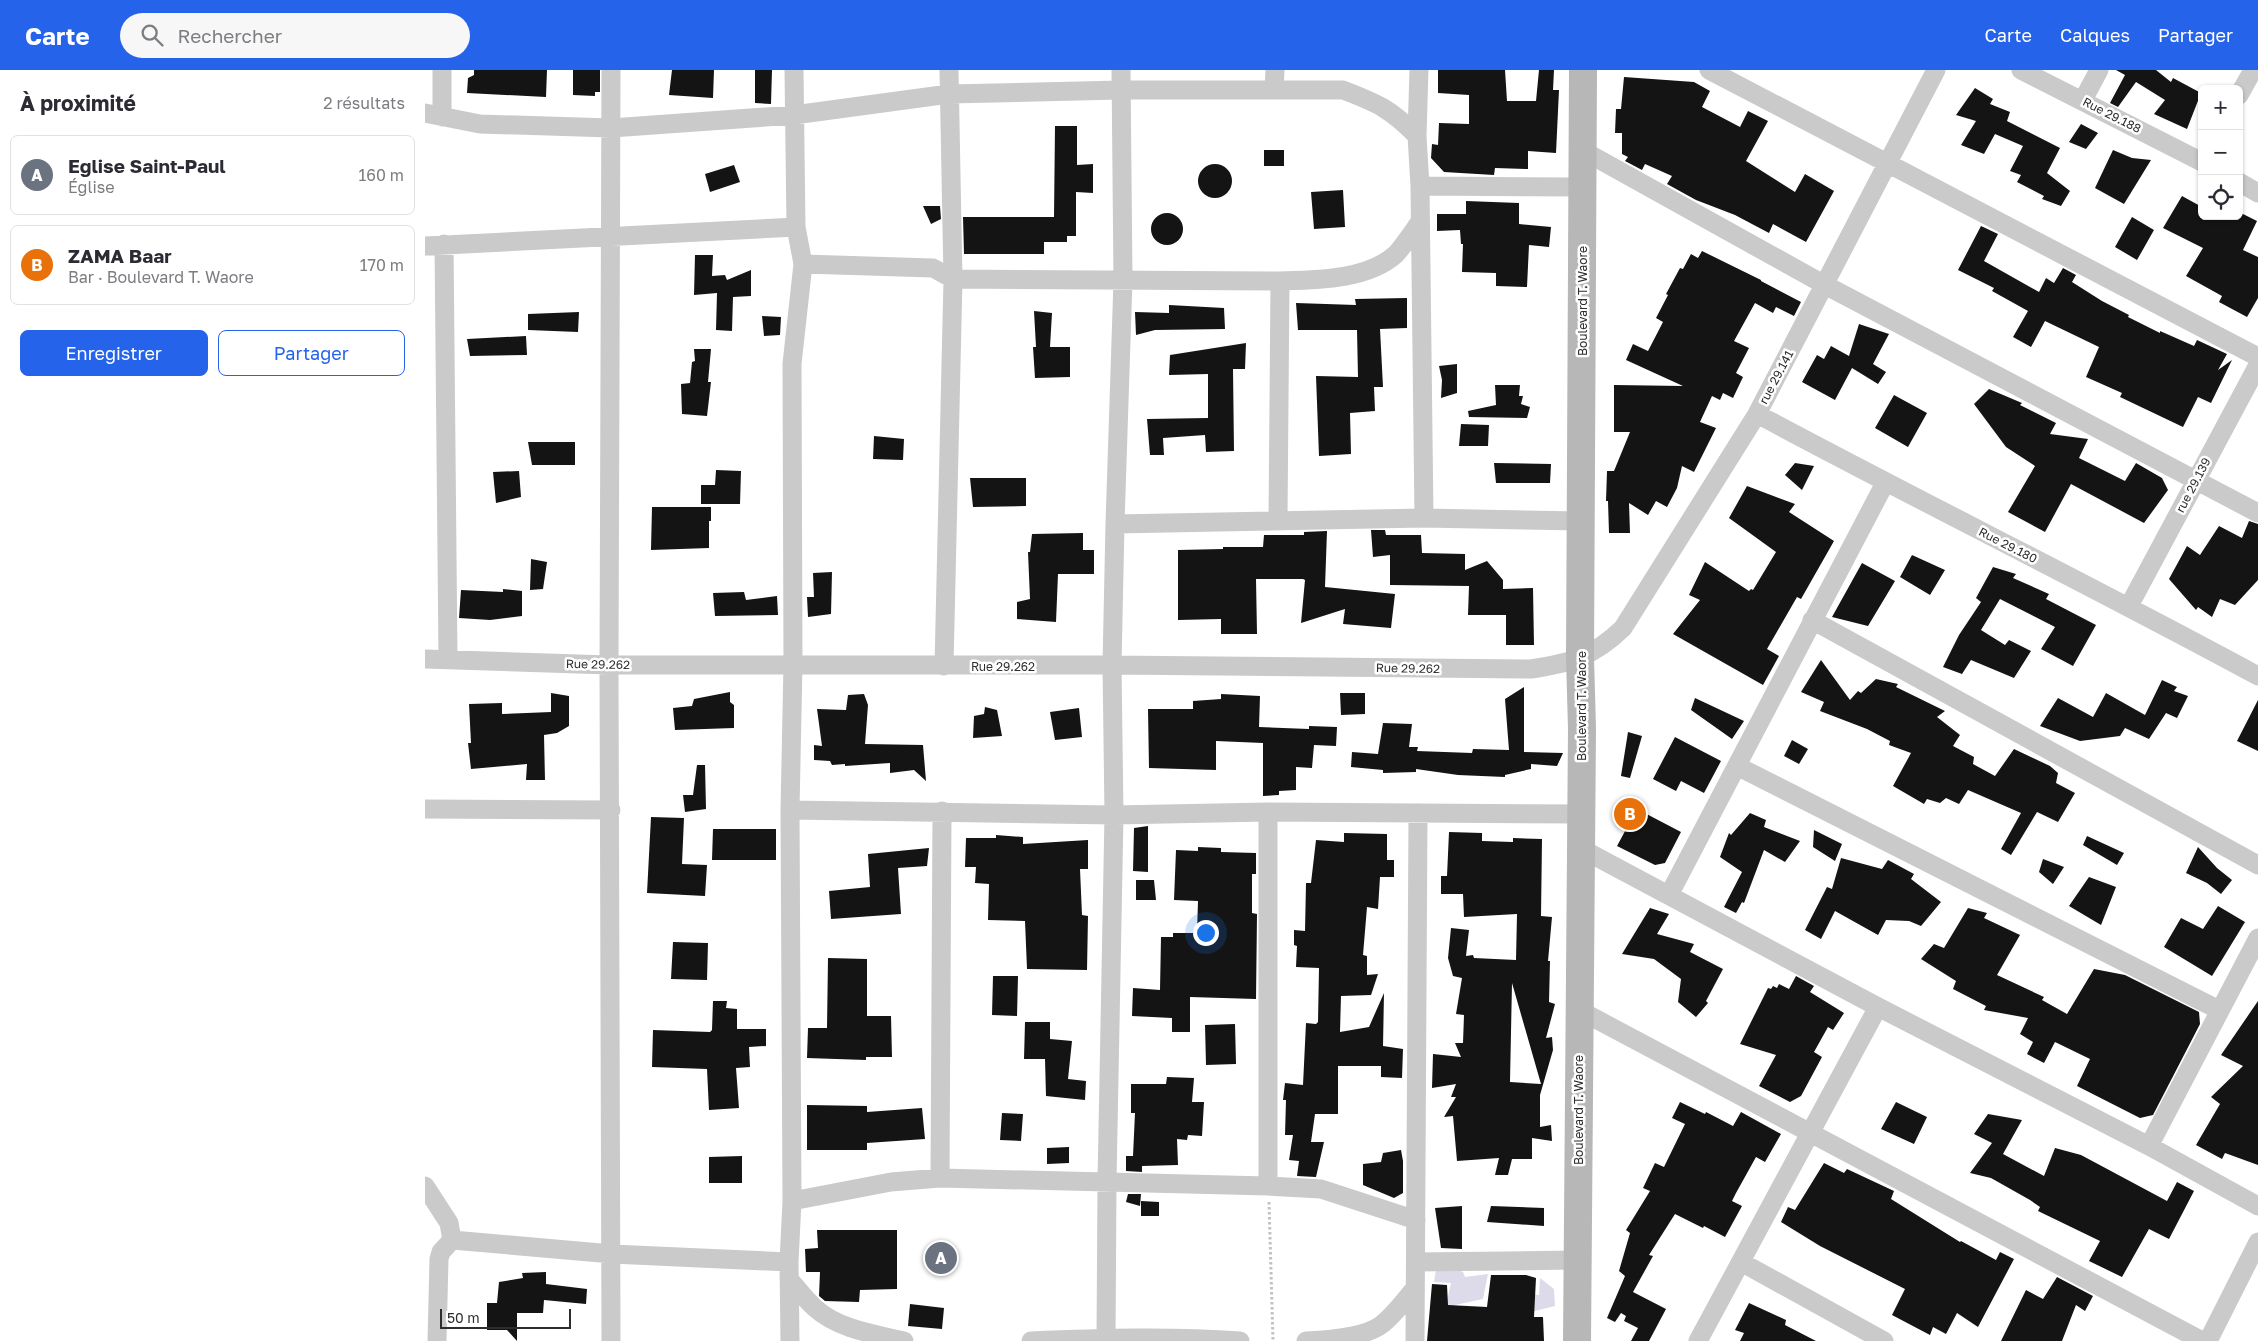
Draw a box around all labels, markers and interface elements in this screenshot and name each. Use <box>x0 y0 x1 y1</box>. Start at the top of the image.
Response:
search box <box>120 13 470 58</box>
text: Carte <box>25 21 90 50</box>
icon: search <box>138 21 166 49</box>
text: Rechercher <box>178 24 282 47</box>
text: Carte <box>1985 24 2032 46</box>
text: Calques <box>2060 24 2130 46</box>
text: Partager <box>2158 24 2233 46</box>
map controls <box>2198 85 2243 220</box>
button: + <box>2198 85 2243 130</box>
text: À proximité <box>20 90 136 116</box>
text: 2 résultats <box>323 93 405 113</box>
street label: Rue 29.188 <box>2080 94 2144 136</box>
button: − <box>2198 130 2243 175</box>
text: Eglise Saint-Paul <box>68 154 226 177</box>
text: A <box>31 165 43 185</box>
text: 160 m <box>358 165 404 185</box>
button: locate <box>2198 175 2243 220</box>
text: Église <box>68 177 115 197</box>
text: ZAMA Baar <box>68 244 172 267</box>
street label: Boulevard T. Waore <box>1575 246 1590 356</box>
text: B <box>31 255 43 275</box>
text: 170 m <box>360 255 404 275</box>
text: Bar · Boulevard T. Waore <box>68 267 254 287</box>
button: Enregistrer <box>20 330 208 376</box>
button: Partager <box>218 330 405 376</box>
street label: rue 29.141 <box>1756 347 1796 406</box>
street label: rue 29.139 <box>2172 455 2214 515</box>
street label: Rue 29.180 <box>1976 524 2040 566</box>
street label: Boulevard T. Waore <box>1574 651 1589 761</box>
street label: Rue 29.262 <box>566 656 630 672</box>
street label: Rue 29.262 <box>971 659 1035 674</box>
street label: Rue 29.262 <box>1376 660 1440 676</box>
pin: B <box>1614 795 1646 833</box>
your location <box>1193 920 1219 946</box>
street label: Boulevard T. Waore <box>1571 1055 1586 1165</box>
pin: A <box>925 1239 957 1277</box>
scale bar <box>440 1306 571 1329</box>
text: 50 m <box>447 1309 480 1326</box>

